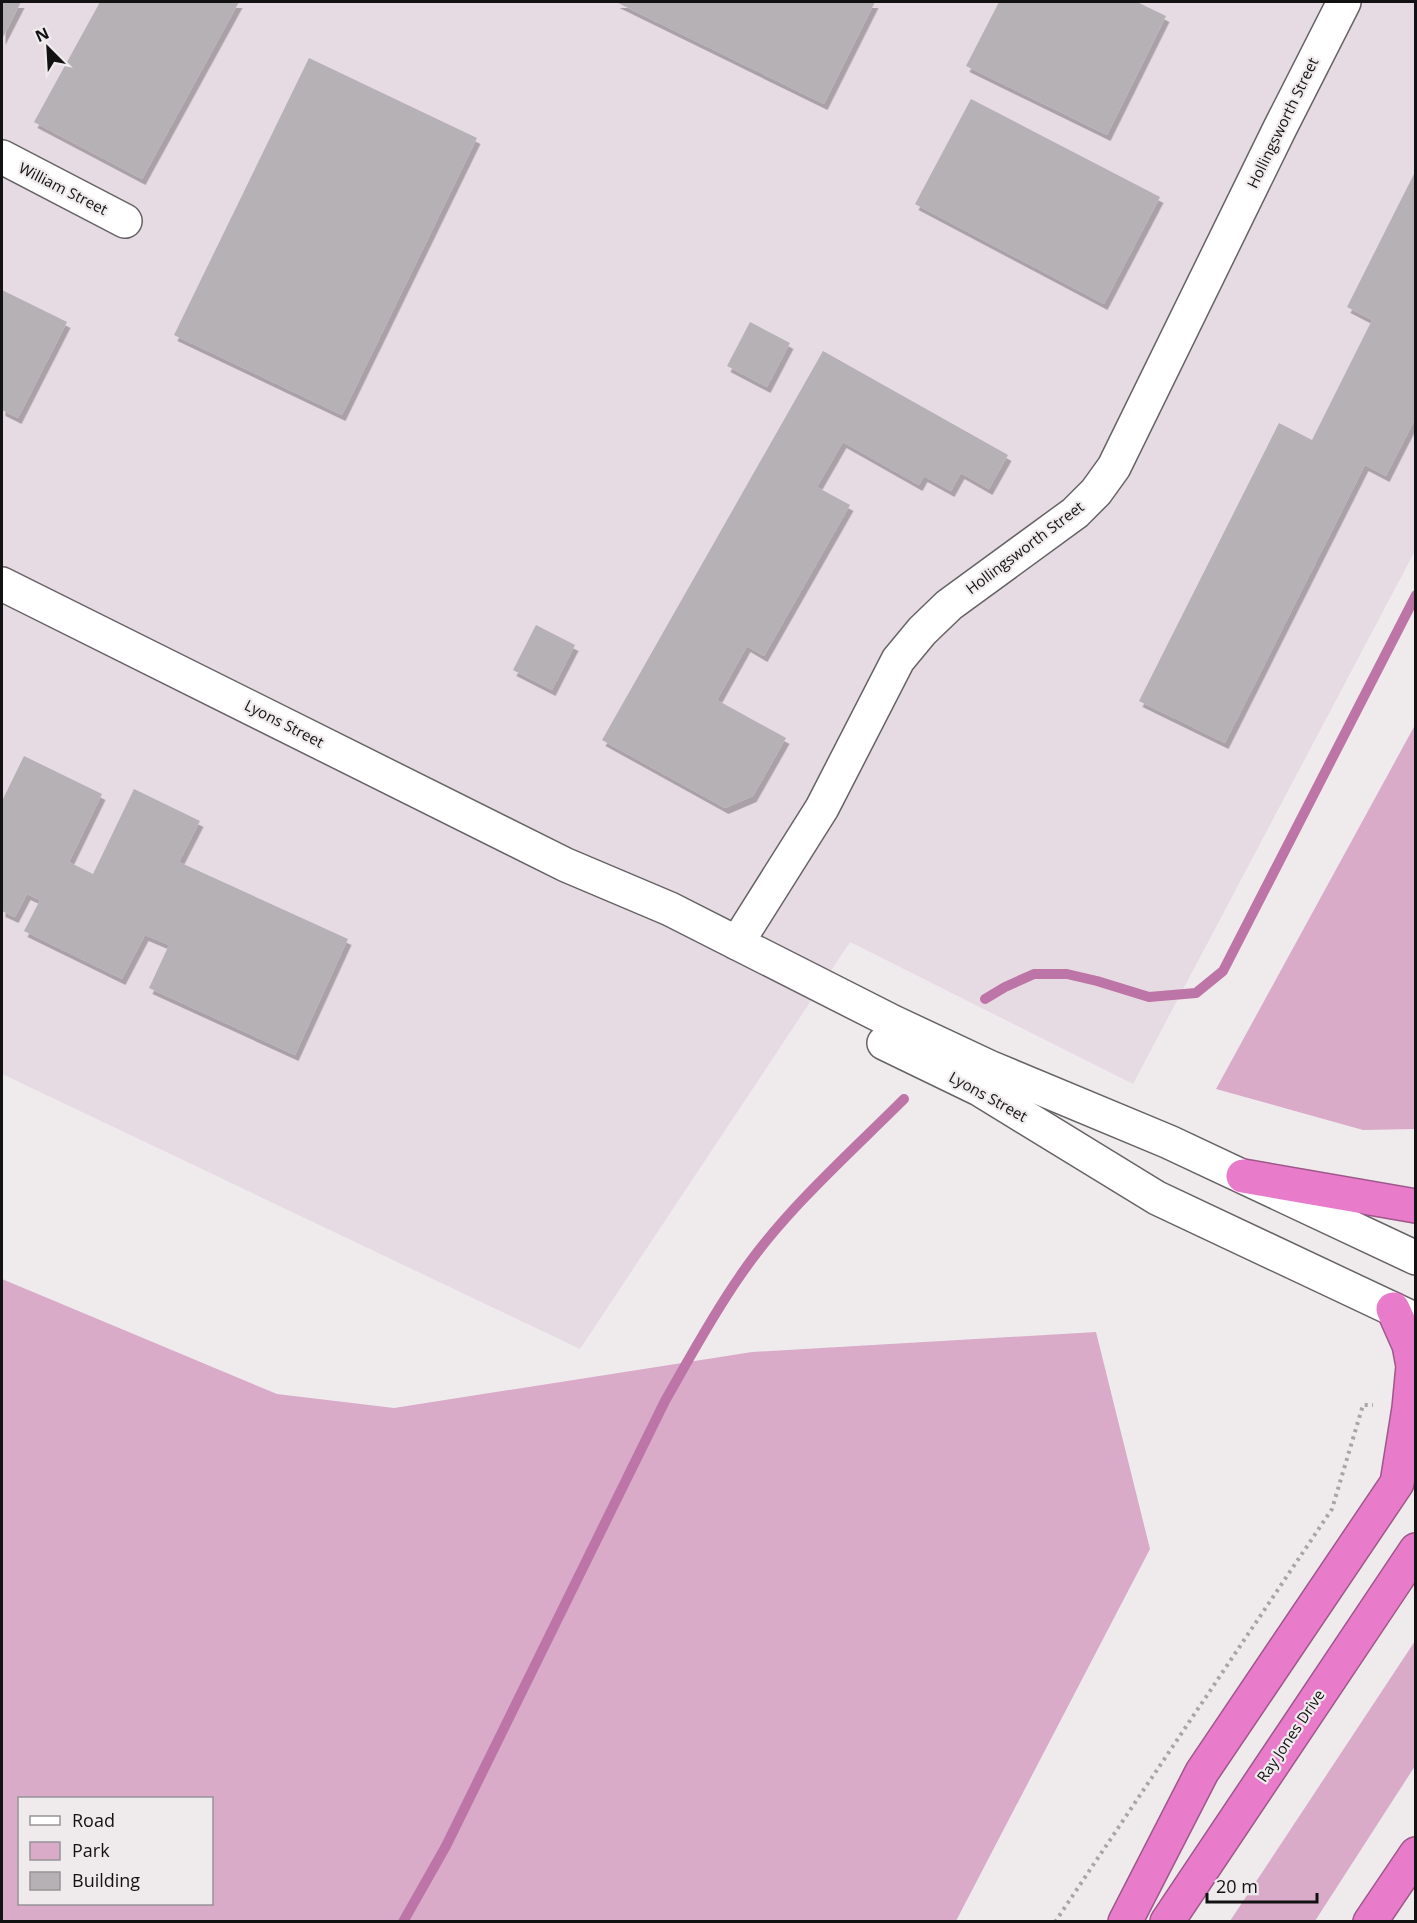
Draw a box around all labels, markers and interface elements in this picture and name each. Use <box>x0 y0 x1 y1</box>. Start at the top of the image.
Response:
north arrow <box>18 18 78 78</box>
text: N <box>31 22 52 47</box>
street label: Hollingsworth Street <box>1242 54 1322 191</box>
street label: William Street <box>16 157 111 219</box>
street label: Hollingsworth Street <box>961 496 1088 598</box>
street label: Lyons Street <box>241 695 328 752</box>
street label: Lyons Street <box>946 1066 1031 1126</box>
street label: Ray Jones Drive <box>1252 1685 1329 1786</box>
legend <box>18 1797 213 1905</box>
text: Road <box>72 1808 115 1832</box>
text: Park <box>72 1838 110 1862</box>
scale bar <box>1207 1866 1316 1904</box>
text: Building <box>72 1868 140 1892</box>
text: 20 m <box>1216 1874 1258 1898</box>

